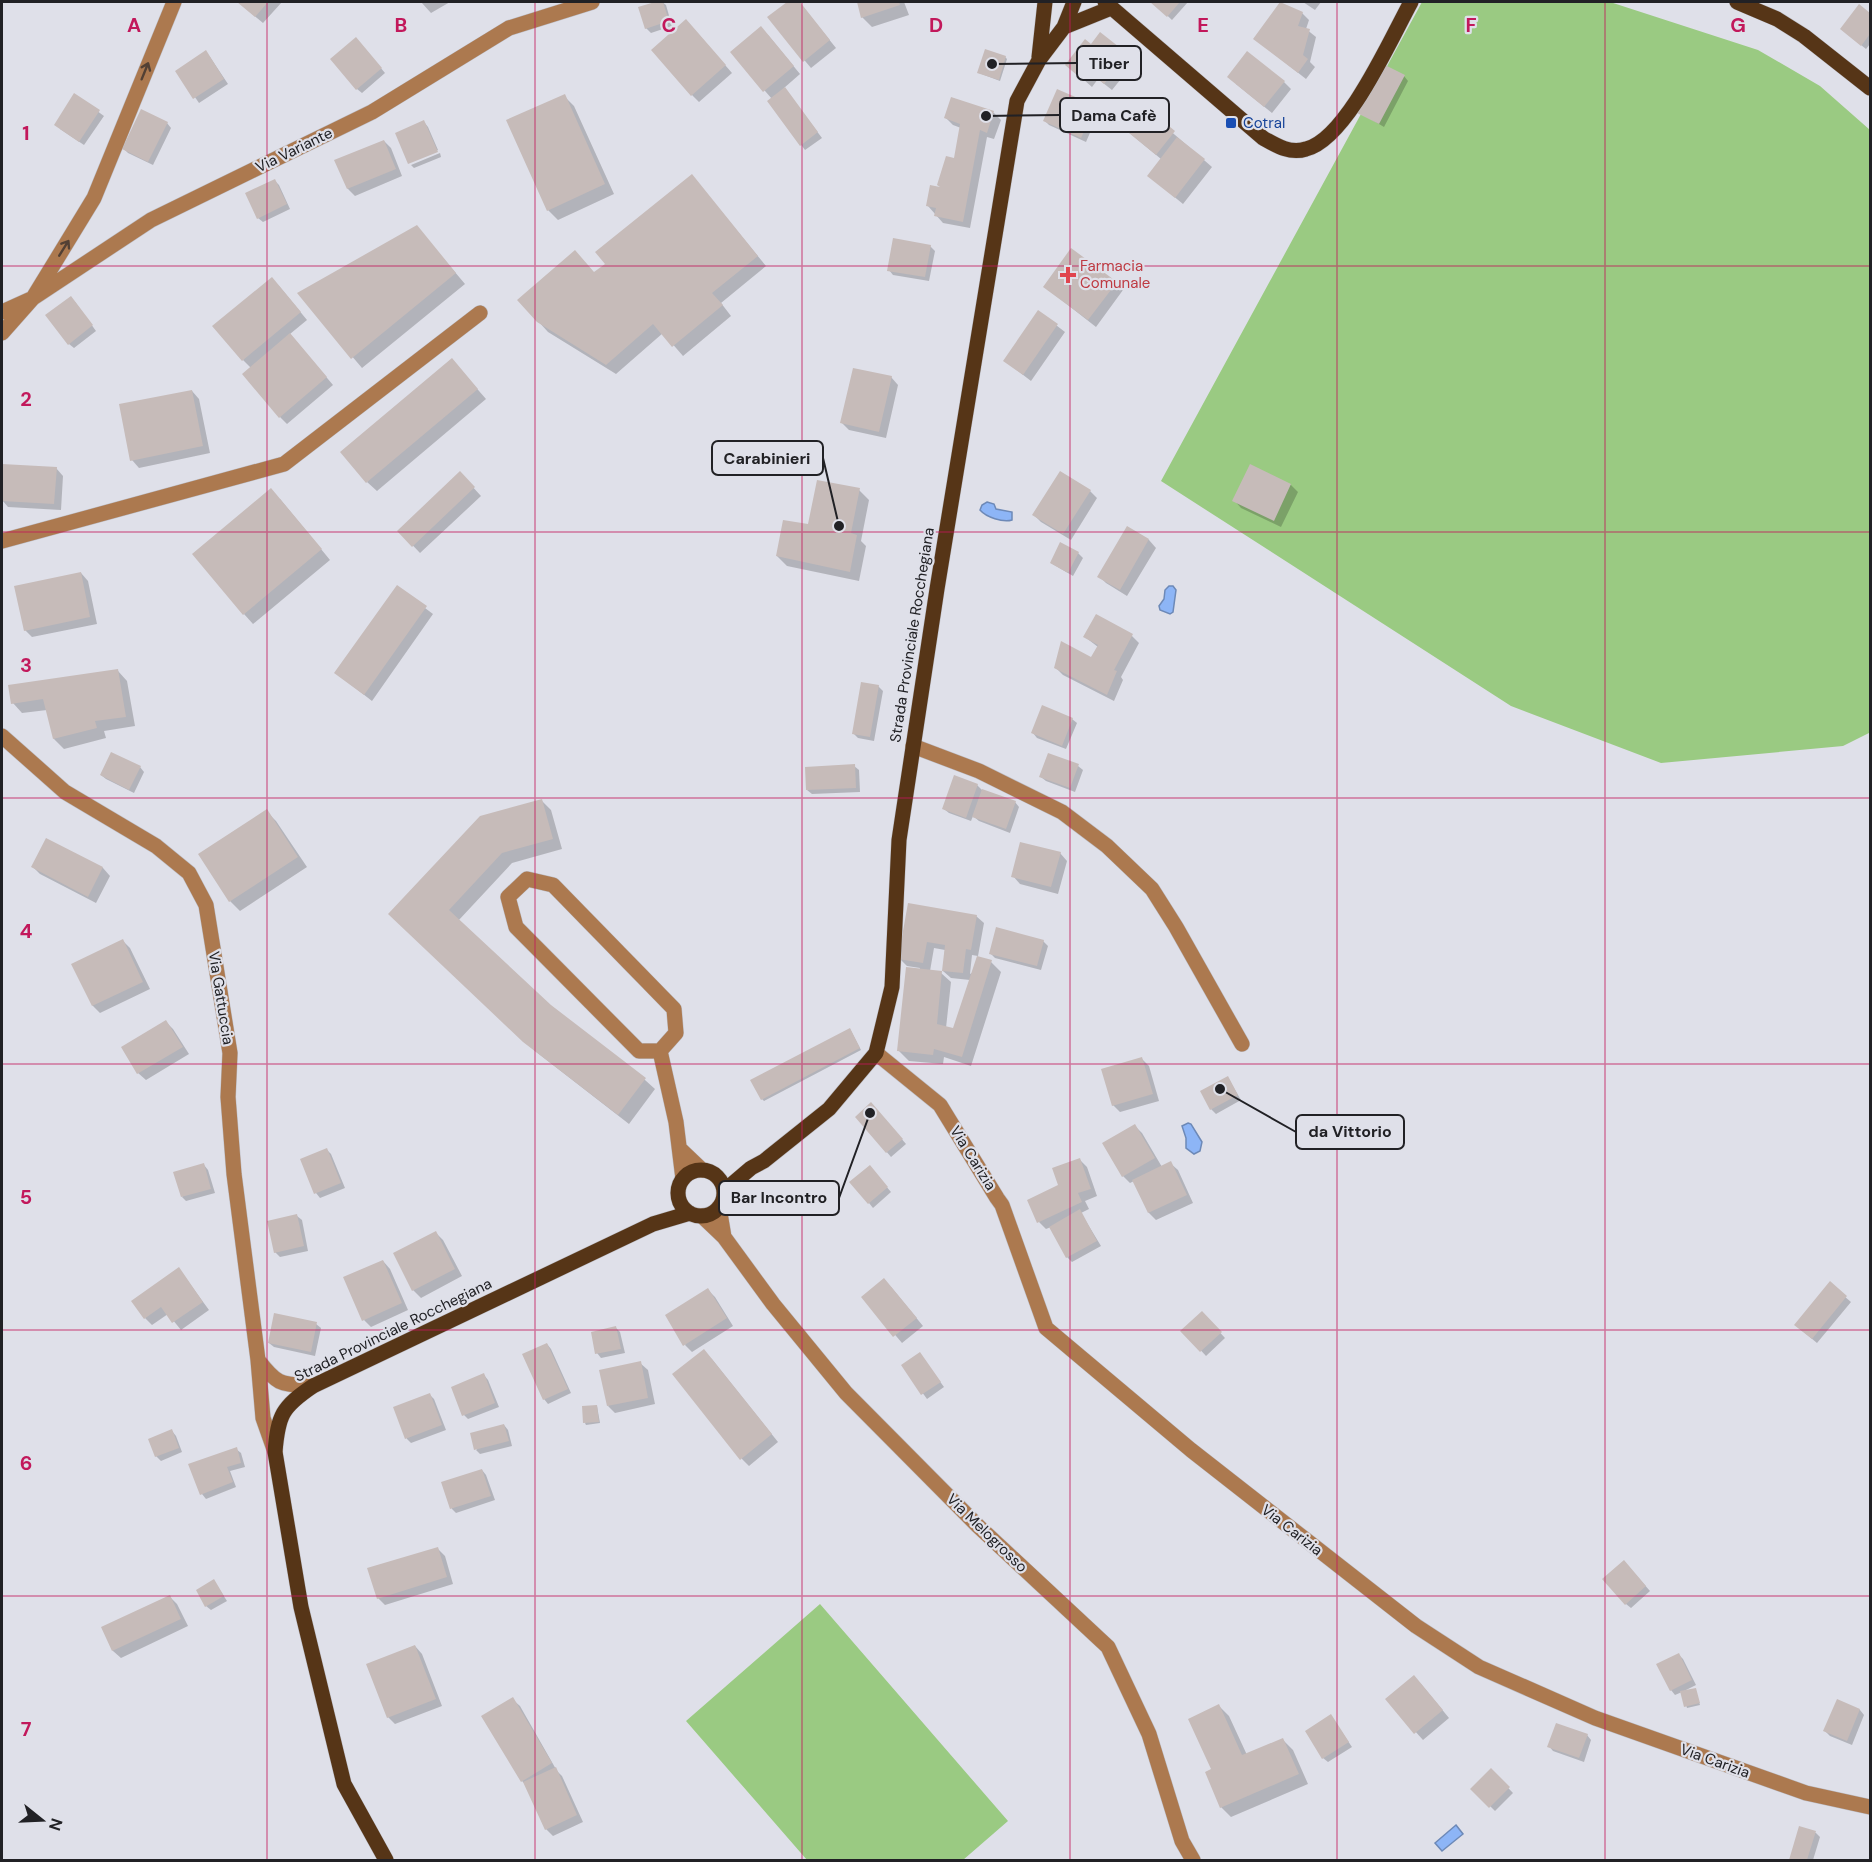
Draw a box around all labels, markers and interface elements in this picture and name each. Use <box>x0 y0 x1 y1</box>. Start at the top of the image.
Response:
text: A <box>127 12 141 38</box>
text: B <box>395 12 407 38</box>
text: C <box>662 12 676 38</box>
text: D <box>929 12 943 38</box>
text: E <box>1197 12 1209 38</box>
text: F <box>1465 12 1477 38</box>
text: G <box>1730 12 1746 38</box>
callout: Tiber <box>1077 46 1141 80</box>
text: Tiber <box>1089 53 1130 74</box>
one-way arrow <box>140 63 151 81</box>
callout: Dama Cafè <box>1060 98 1169 132</box>
text: Dama Cafè <box>1071 105 1157 126</box>
place label: Cotral <box>1243 113 1285 133</box>
marker: Cotral <box>1224 116 1238 130</box>
text: 1 <box>22 120 30 146</box>
street label: Via Variante <box>252 123 336 177</box>
one-way arrow <box>58 240 70 257</box>
place label: Farmacia Comunale <box>1080 256 1150 293</box>
marker: Farmacia Comunale <box>1061 268 1075 282</box>
text: 2 <box>20 386 32 412</box>
callout: Carabinieri <box>712 441 823 475</box>
text: Carabinieri <box>724 448 810 469</box>
street label: Strada Provinciale Rocchegiana <box>885 526 939 744</box>
text: 3 <box>20 652 32 678</box>
text: 4 <box>20 918 33 944</box>
street label: Via Gattuccia <box>204 950 238 1046</box>
callout: da Vittorio <box>1296 1115 1404 1149</box>
text: da Vittorio <box>1308 1121 1392 1142</box>
street label: Via Carizia <box>945 1122 1001 1194</box>
callout: Bar Incontro <box>719 1181 839 1215</box>
text: 5 <box>20 1184 32 1210</box>
text: Bar Incontro <box>731 1187 827 1208</box>
street label: Strada Provinciale Rocchegiana <box>291 1273 495 1387</box>
text: 6 <box>20 1450 32 1476</box>
street label: Via Melogrosso <box>942 1489 1032 1577</box>
street label: Via Carizia <box>1257 1500 1327 1560</box>
text: 7 <box>21 1716 32 1742</box>
street label: Via Carizia <box>1678 1739 1752 1783</box>
north arrow <box>12 1790 72 1850</box>
text: N <box>44 1816 68 1833</box>

